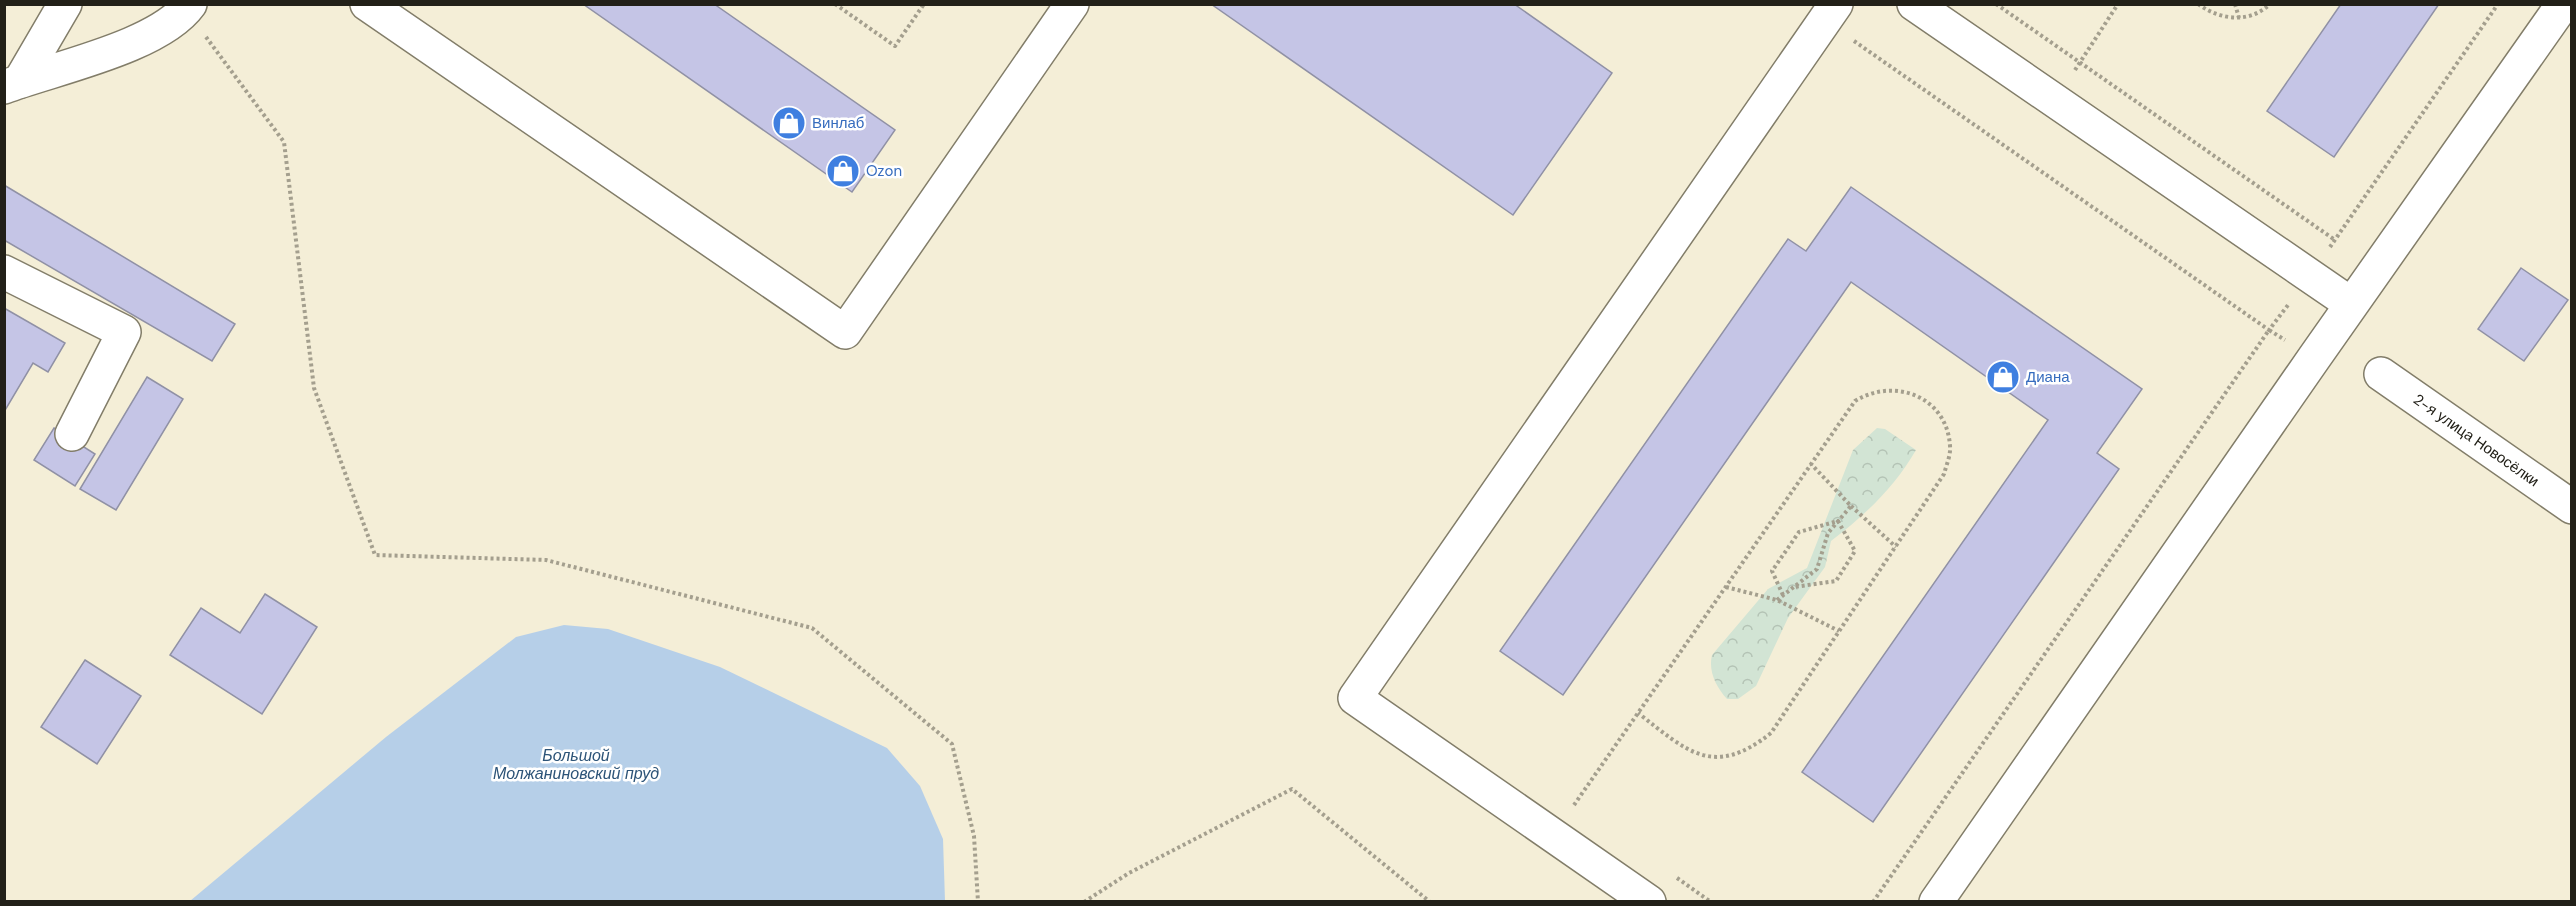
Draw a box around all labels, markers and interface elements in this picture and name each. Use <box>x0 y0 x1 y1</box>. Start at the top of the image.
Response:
shop icon: Винлаб <box>771 105 807 141</box>
place label: Винлаб <box>812 113 864 133</box>
shop icon: Ozon <box>825 153 861 189</box>
place label: Ozon <box>866 161 902 181</box>
shop icon: Диана <box>1985 359 2021 395</box>
place label: Диана <box>2026 367 2070 387</box>
street label: 2-я улица Новосёлки <box>2409 389 2543 491</box>
water label: Большой Молжаниновский пруд <box>493 745 659 784</box>

